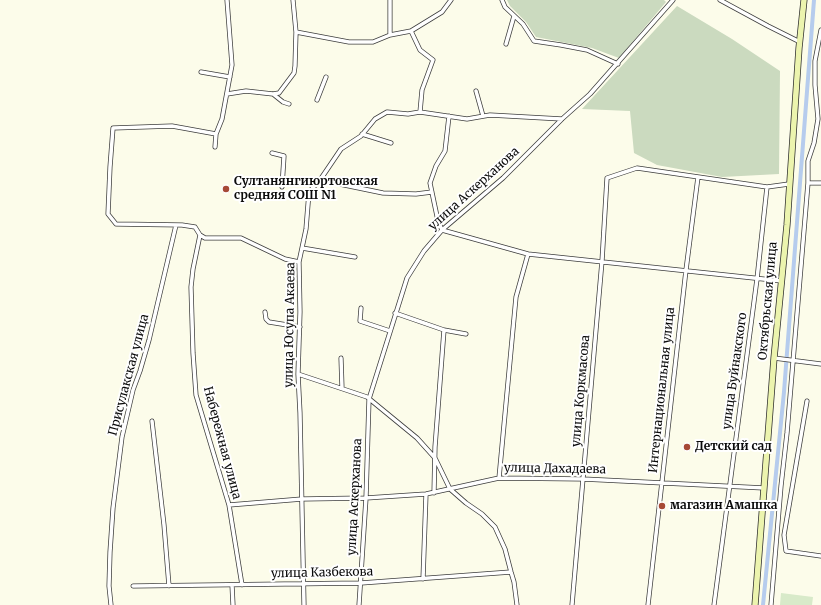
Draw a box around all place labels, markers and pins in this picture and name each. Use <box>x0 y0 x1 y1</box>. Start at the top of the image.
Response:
place label: Султанянгиюртовская средняя СОШ N1 <box>234 175 378 203</box>
marker: Султанянгиюртовская средняя СОШ N1 <box>221 184 231 194</box>
place label: Детский сад <box>695 440 772 454</box>
marker: Детский сад <box>682 442 692 452</box>
place label: магазин Амашка <box>670 499 778 513</box>
marker: магазин Амашка <box>657 501 667 511</box>

